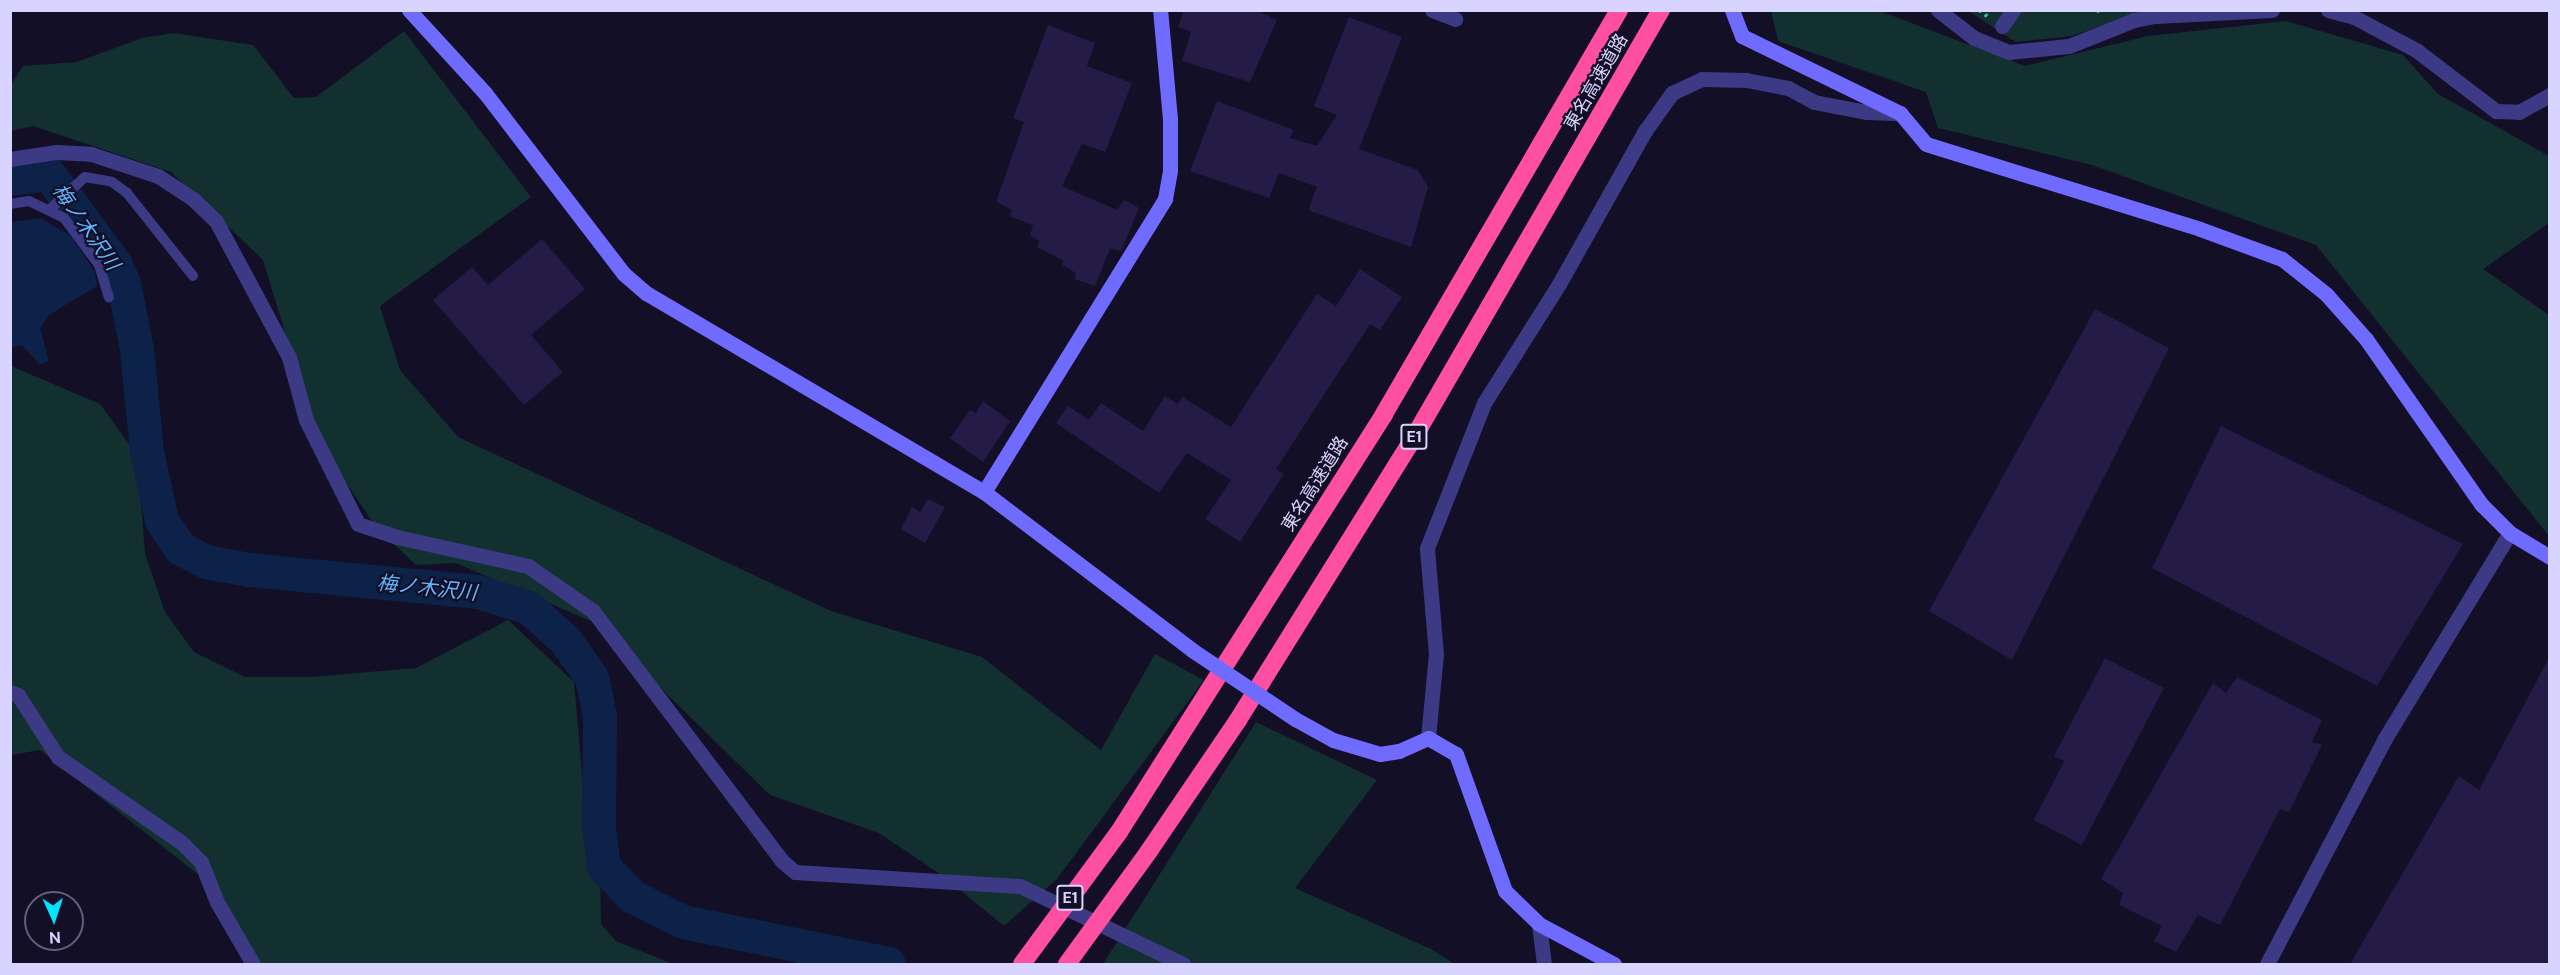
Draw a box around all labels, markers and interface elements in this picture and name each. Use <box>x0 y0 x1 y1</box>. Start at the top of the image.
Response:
street label: 東名高速道路 <box>1560 30 1632 134</box>
water label: 梅ノ木沢川 <box>47 179 125 275</box>
road number: E1 <box>1399 424 1429 450</box>
street label: 東名高速道路 <box>1277 432 1353 536</box>
water label: 梅ノ木沢川 <box>376 571 478 605</box>
road number: E1 <box>1055 885 1085 911</box>
north arrow <box>24 891 84 951</box>
text: N <box>48 927 61 948</box>

